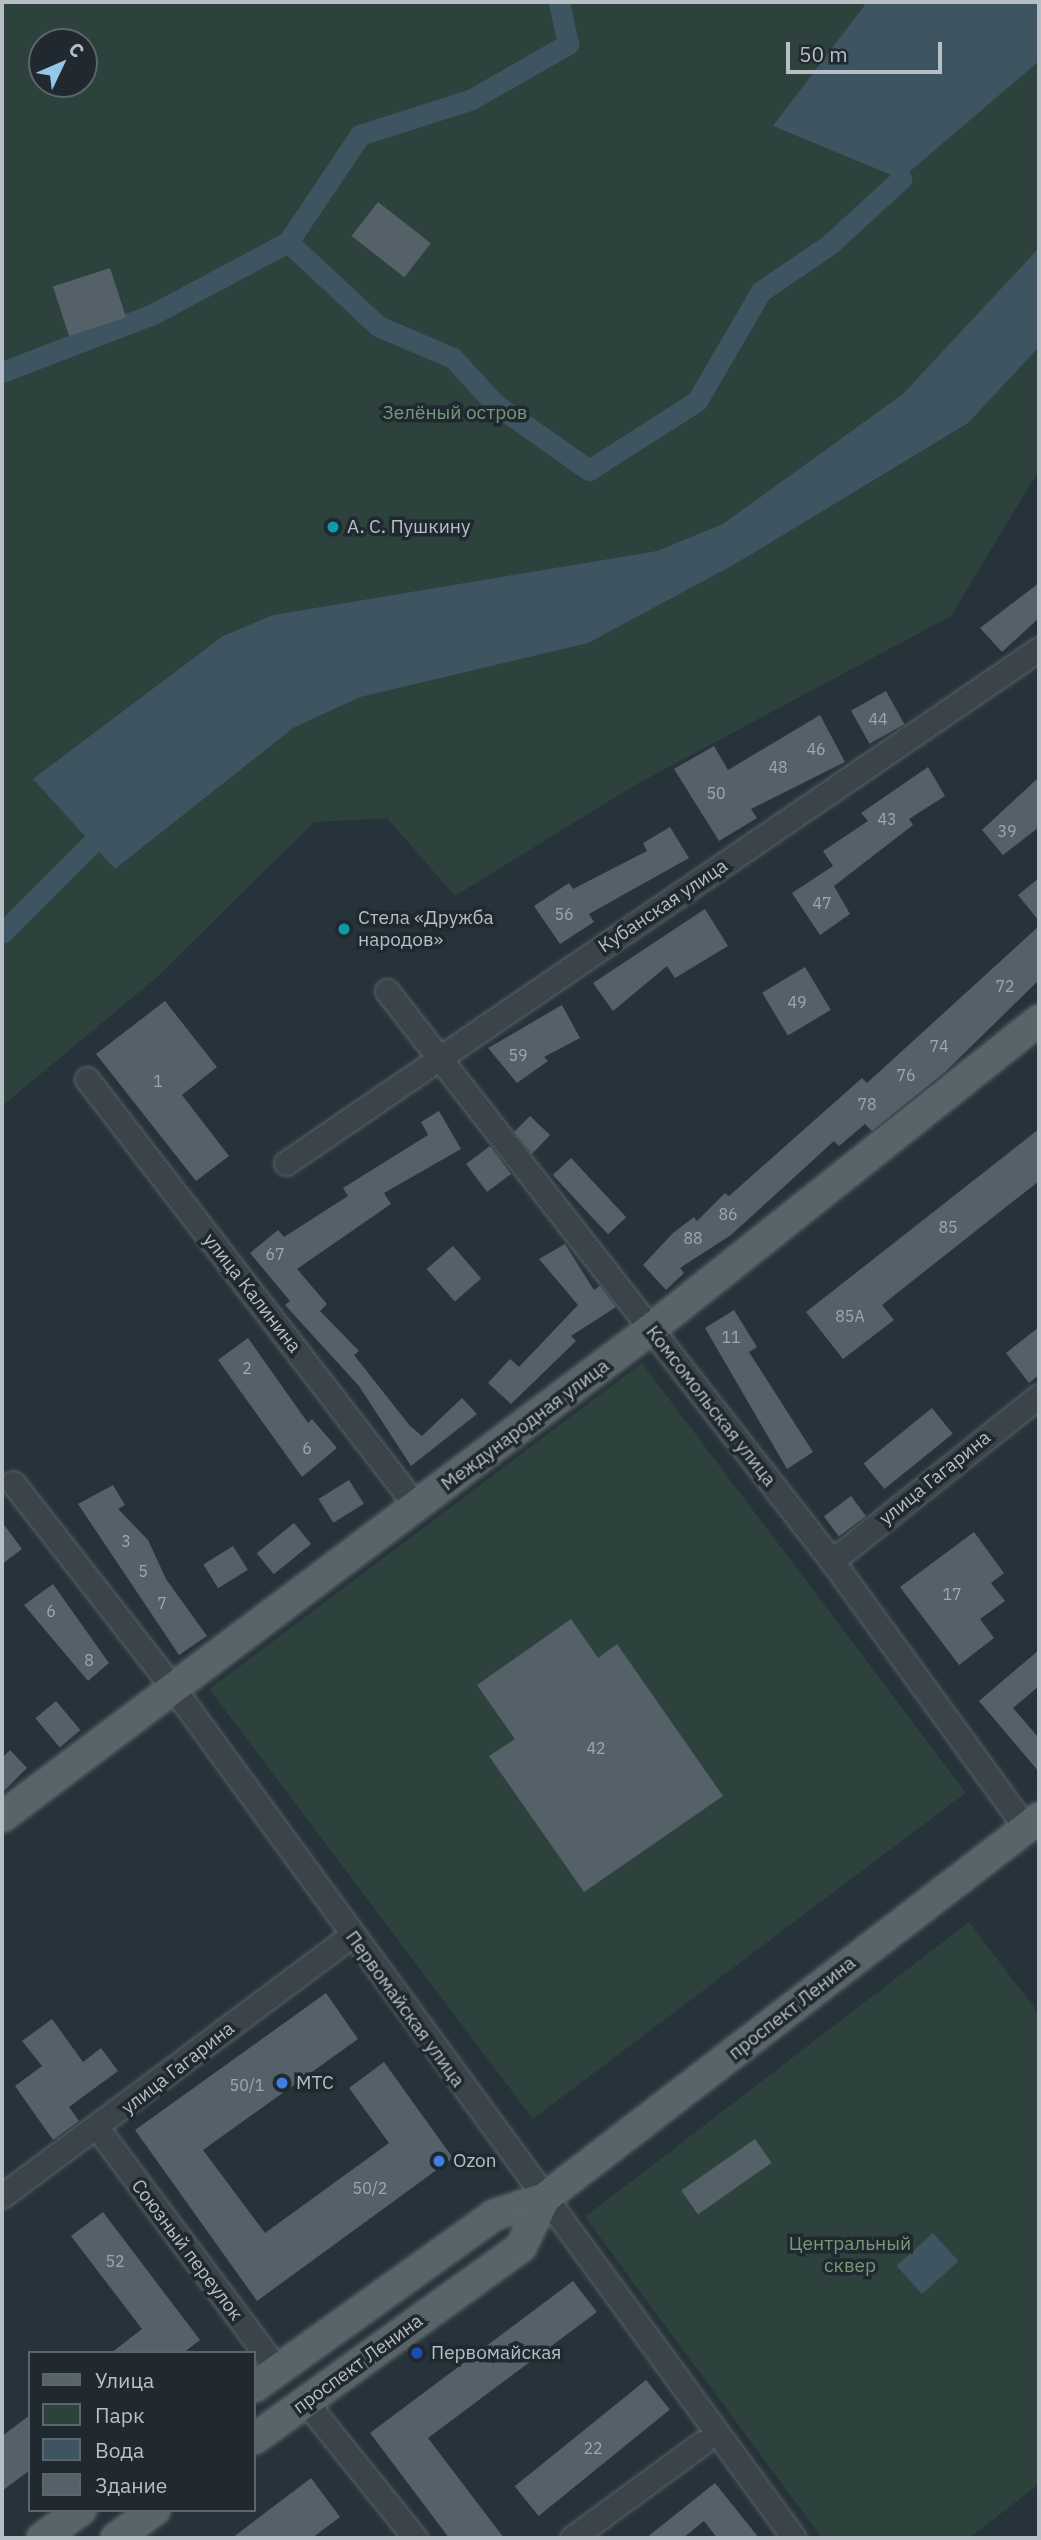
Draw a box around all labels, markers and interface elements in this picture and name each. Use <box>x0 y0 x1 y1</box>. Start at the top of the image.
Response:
north arrow <box>28 28 98 98</box>
scale bar <box>789 28 945 72</box>
text: С <box>64 37 90 63</box>
text: 50 m <box>799 40 848 68</box>
park label: Зелёный остров <box>383 402 527 424</box>
place label: А. С. Пушкину <box>347 516 470 538</box>
marker: А. С. Пушкину <box>325 519 341 535</box>
house number: 44 <box>868 709 888 729</box>
house number: 46 <box>806 739 826 759</box>
house number: 48 <box>768 757 788 777</box>
house number: 50 <box>706 783 726 803</box>
house number: 43 <box>877 809 897 829</box>
house number: 39 <box>997 821 1017 841</box>
street label: Кубанская улица <box>594 854 732 958</box>
house number: 47 <box>812 893 832 913</box>
house number: 56 <box>554 904 574 924</box>
place label: Стела «Дружба народов» <box>358 907 494 951</box>
marker: Стела «Дружба народов» <box>336 921 352 937</box>
house number: 72 <box>995 976 1015 996</box>
house number: 49 <box>787 992 807 1012</box>
house number: 74 <box>929 1036 949 1056</box>
house number: 59 <box>508 1045 528 1065</box>
house number: 76 <box>896 1065 916 1085</box>
house number: 1 <box>153 1071 163 1091</box>
house number: 78 <box>857 1094 877 1114</box>
house number: 86 <box>718 1204 738 1224</box>
house number: 85 <box>938 1217 958 1237</box>
house number: 88 <box>683 1228 703 1248</box>
street label: улица Калинина <box>198 1229 306 1357</box>
house number: 67 <box>265 1244 285 1264</box>
house number: 85А <box>835 1306 865 1326</box>
street label: Комсомольская улица <box>641 1321 781 1491</box>
house number: 11 <box>721 1327 741 1347</box>
street label: Международная улица <box>437 1354 613 1496</box>
house number: 2 <box>242 1358 252 1378</box>
street label: улица Гагарина <box>875 1426 995 1530</box>
house number: 6 <box>302 1438 312 1458</box>
house number: 3 <box>121 1531 131 1551</box>
house number: 5 <box>138 1561 148 1581</box>
house number: 17 <box>942 1584 962 1604</box>
house number: 7 <box>157 1593 167 1613</box>
house number: 6 <box>46 1601 56 1621</box>
house number: 8 <box>84 1650 94 1670</box>
house number: 42 <box>586 1738 606 1758</box>
street label: Первомайская улица <box>341 1926 469 2092</box>
street label: проспект Ленина <box>724 1951 860 2065</box>
street label: улица Гагарина <box>117 2017 239 2119</box>
place label: МТС <box>296 2072 334 2094</box>
house number: 50/1 <box>230 2075 264 2095</box>
marker: МТС <box>274 2075 290 2091</box>
place label: Ozon <box>453 2150 497 2172</box>
marker: Ozon <box>431 2153 447 2169</box>
street label: Союзный переулок <box>126 2175 248 2325</box>
house number: 50/2 <box>353 2178 387 2198</box>
park label: Центральный сквер <box>789 2233 911 2277</box>
house number: 52 <box>105 2251 125 2271</box>
street label: проспект Ленина <box>289 2309 427 2419</box>
place label: Первомайская <box>431 2342 562 2364</box>
marker: Первомайская <box>409 2345 425 2361</box>
legend <box>28 2351 256 2512</box>
text: Улица <box>95 2366 154 2394</box>
text: Парк <box>95 2401 145 2429</box>
text: Вода <box>95 2436 144 2464</box>
house number: 22 <box>583 2438 603 2458</box>
text: Здание <box>95 2471 167 2499</box>

